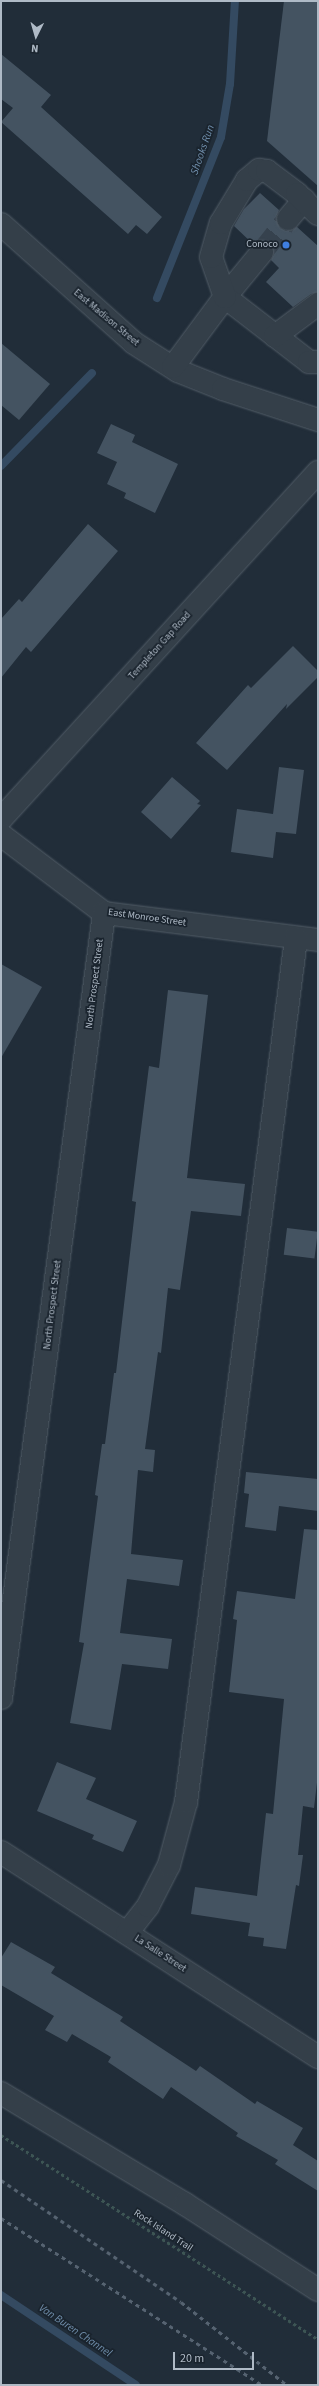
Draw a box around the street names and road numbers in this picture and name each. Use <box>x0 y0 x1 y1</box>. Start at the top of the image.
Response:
street label: East Madison Street <box>71 287 141 349</box>
street label: Templeton Gap Road <box>126 610 194 682</box>
street label: East Monroe Street <box>107 907 187 929</box>
street label: North Prospect Street <box>84 939 106 1029</box>
street label: North Prospect Street <box>42 1260 64 1350</box>
street label: La Salle Street <box>132 1933 188 1975</box>
street label: Rock Island Trail <box>131 2207 195 2255</box>

